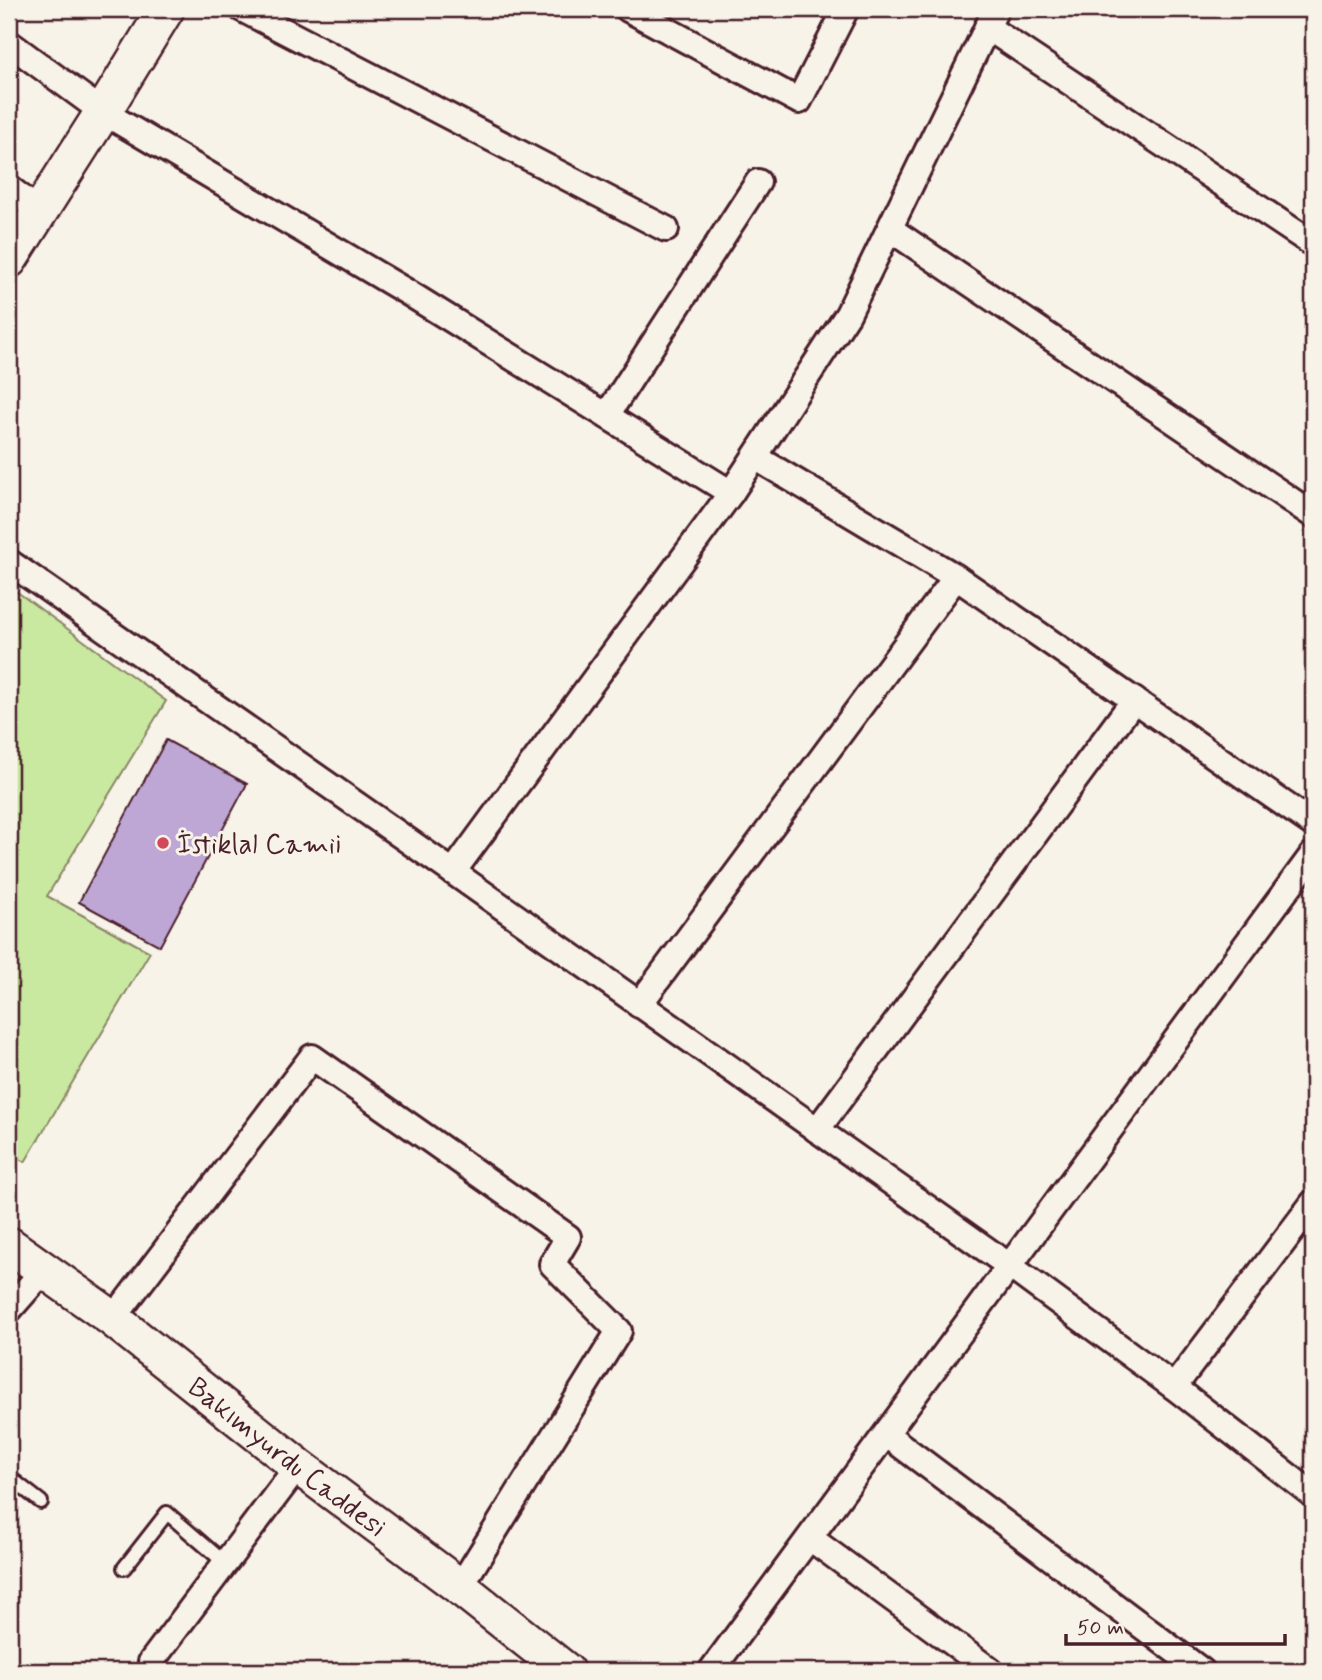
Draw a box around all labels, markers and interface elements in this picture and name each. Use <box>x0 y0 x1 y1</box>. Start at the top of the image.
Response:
place label: İstiklal Camii <box>177 827 342 864</box>
marker: İstiklal Camii <box>155 835 171 851</box>
street label: Bakımyurdu Caddesi <box>179 1370 393 1547</box>
scale bar <box>1066 1603 1285 1647</box>
text: 50 m <box>1077 1614 1124 1642</box>

